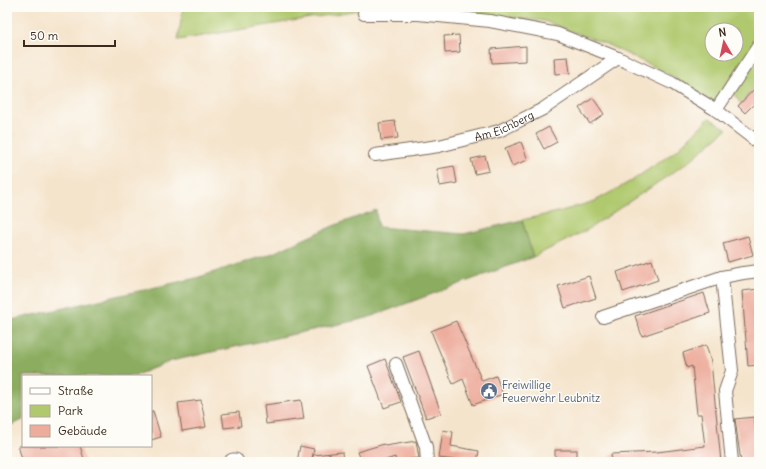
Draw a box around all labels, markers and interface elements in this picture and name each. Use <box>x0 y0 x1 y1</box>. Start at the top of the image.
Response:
scale bar <box>24 22 115 48</box>
north arrow <box>704 22 744 62</box>
text: N <box>718 25 727 40</box>
text: 50 m <box>30 28 59 43</box>
street label: Am Eichberg <box>473 108 536 144</box>
legend <box>22 375 152 447</box>
place label: Freiwillige Feuerwehr Leubnitz <box>502 378 600 405</box>
public building icon: Freiwillige Feuerwehr Leubnitz <box>479 381 499 401</box>
text: Straße <box>58 383 93 398</box>
text: Park <box>58 403 83 418</box>
text: Gebäude <box>58 423 107 438</box>

